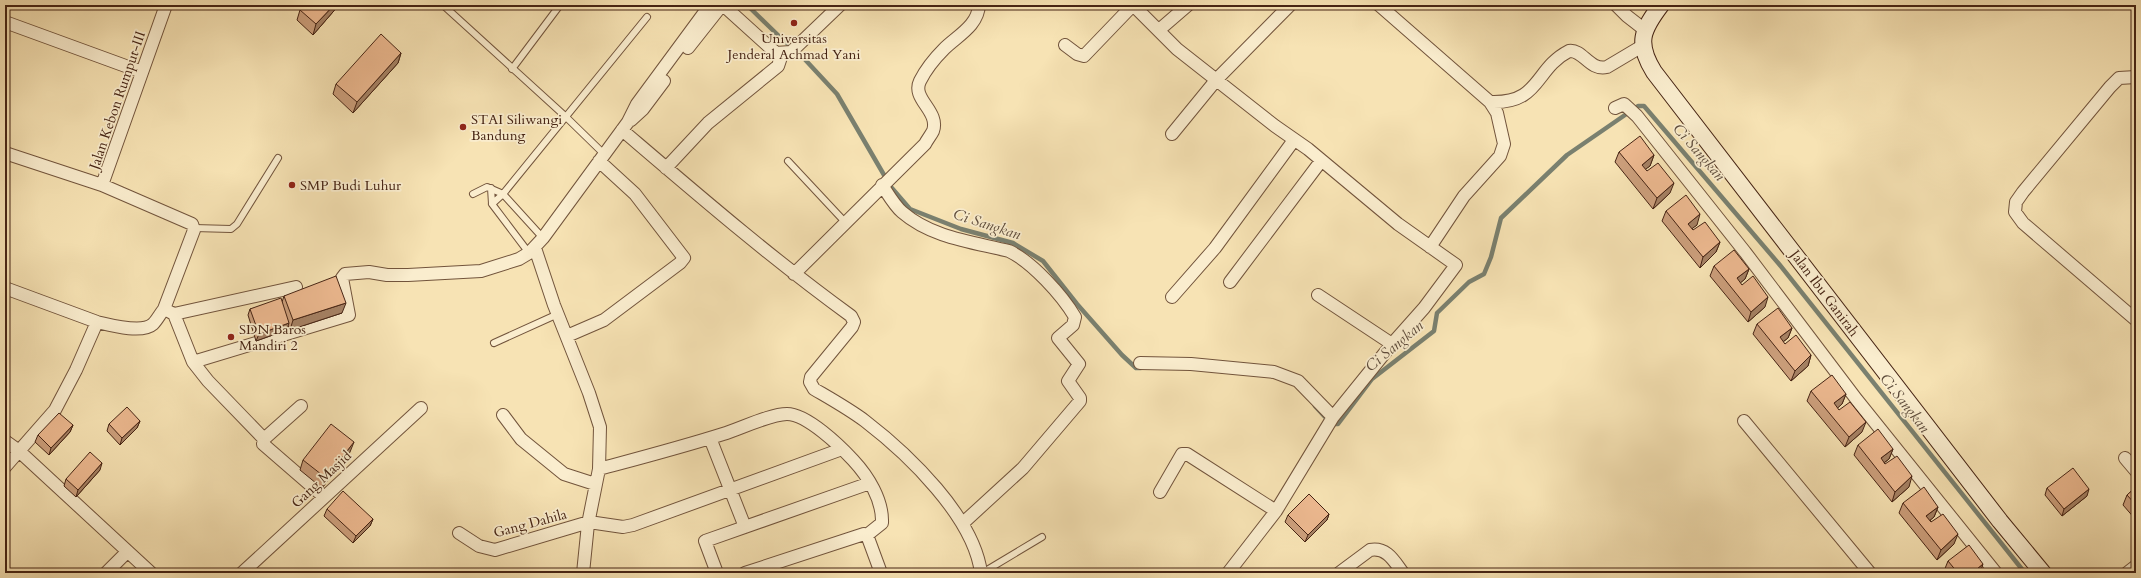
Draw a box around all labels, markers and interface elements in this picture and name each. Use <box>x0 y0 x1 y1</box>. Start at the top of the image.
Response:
marker: Universitas Jenderal Achmad Yani <box>789 18 799 28</box>
street label: Jalan Kebon Rumput-III <box>84 28 150 174</box>
place label: Universitas Jenderal Achmad Yani <box>726 29 860 64</box>
place label: STAI Siliwangi Bandung <box>471 110 562 145</box>
water label: Ci Sangkan <box>1669 119 1730 185</box>
marker: STAI Siliwangi Bandung <box>458 122 468 132</box>
place label: SMP Budi Luhur <box>300 176 402 195</box>
marker: SMP Budi Luhur <box>287 180 297 190</box>
water label: Ci Sangkan <box>951 204 1024 245</box>
street label: Jalan Ibu Ganirah <box>1785 245 1864 341</box>
water label: Ci Sangkan <box>1361 315 1428 376</box>
place label: SDN Baros Mandiri 2 <box>239 320 306 355</box>
marker: SDN Baros Mandiri 2 <box>226 332 236 342</box>
water label: Ci Sangkan <box>1876 369 1935 437</box>
street label: Gang Masjid <box>287 446 356 512</box>
street label: Gang Dahila <box>491 505 569 542</box>

